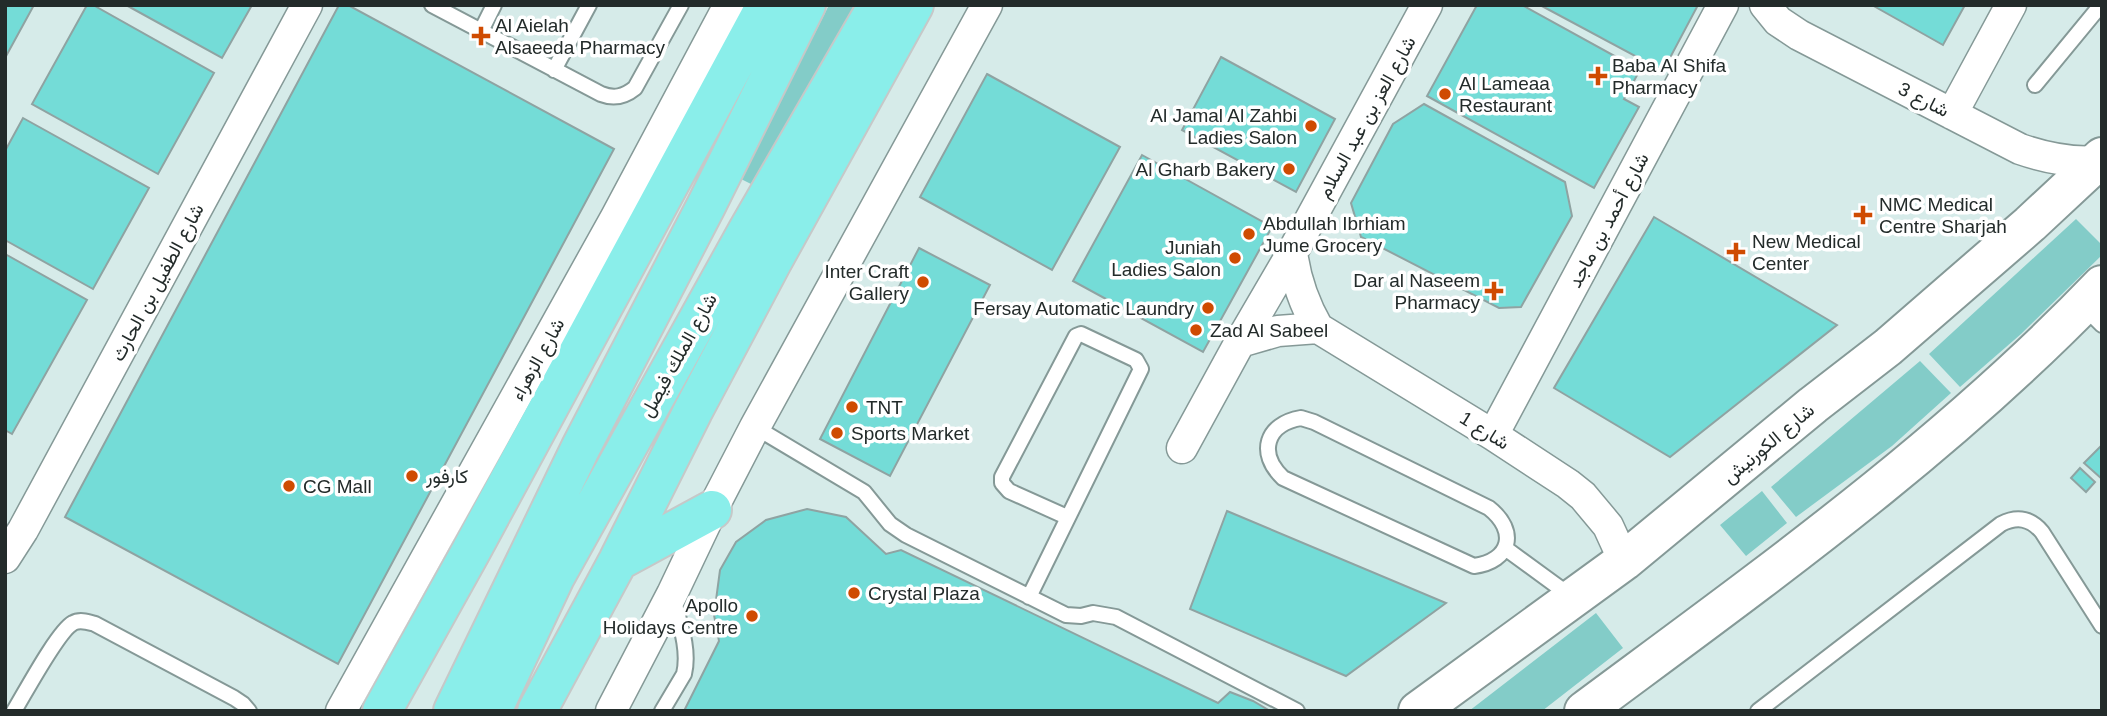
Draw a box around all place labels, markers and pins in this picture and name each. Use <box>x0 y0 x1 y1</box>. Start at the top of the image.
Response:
place label: Al Aielah Alsaeeda Pharmacy <box>495 15 666 58</box>
marker: Al Aielah Alsaeeda Pharmacy <box>473 28 489 44</box>
place label: Baba Al Shifa Pharmacy <box>1612 55 1727 98</box>
marker: Baba Al Shifa Pharmacy <box>1590 68 1606 84</box>
place label: Al Lameaa Restaurant <box>1459 73 1553 116</box>
marker: Al Lameaa Restaurant <box>1437 86 1453 102</box>
place label: Al Jamal Al Zahbi Ladies Salon <box>1150 105 1297 148</box>
marker: Al Jamal Al Zahbi Ladies Salon <box>1303 118 1319 134</box>
place label: Al Gharb Bakery <box>1136 159 1275 180</box>
marker: Al Gharb Bakery <box>1281 161 1297 177</box>
place label: NMC Medical Centre Sharjah <box>1879 194 2007 237</box>
marker: NMC Medical Centre Sharjah <box>1853 205 1873 225</box>
place label: Abdullah Ibrhiam Jume Grocery <box>1263 213 1406 256</box>
marker: Abdullah Ibrhiam Jume Grocery <box>1241 226 1257 242</box>
place label: New Medical Center <box>1752 231 1861 274</box>
place label: Juniah Ladies Salon <box>1111 237 1221 280</box>
marker: New Medical Center <box>1726 242 1746 262</box>
marker: Juniah Ladies Salon <box>1227 250 1243 266</box>
place label: Inter Craft Gallery <box>825 261 910 304</box>
place label: Dar al Naseem Pharmacy <box>1353 270 1480 313</box>
marker: Inter Craft Gallery <box>915 274 931 290</box>
marker: Dar al Naseem Pharmacy <box>1486 283 1502 299</box>
place label: Fersay Automatic Laundry <box>973 298 1194 319</box>
marker: Fersay Automatic Laundry <box>1200 300 1216 316</box>
place label: Zad Al Sabeel <box>1210 320 1328 341</box>
marker: Zad Al Sabeel <box>1188 322 1204 338</box>
place label: TNT <box>866 397 903 418</box>
marker: TNT <box>844 399 860 415</box>
place label: Sports Market <box>851 423 970 444</box>
marker: Sports Market <box>829 425 845 441</box>
place label: كارفور <box>425 466 468 488</box>
marker: كارفور <box>404 468 420 484</box>
place label: CG Mall <box>303 476 372 497</box>
marker: CG Mall <box>281 478 297 494</box>
place label: Crystal Plaza <box>868 583 980 604</box>
marker: Crystal Plaza <box>846 585 862 601</box>
place label: Apollo Holidays Centre <box>603 595 738 638</box>
marker: Apollo Holidays Centre <box>744 608 760 624</box>

